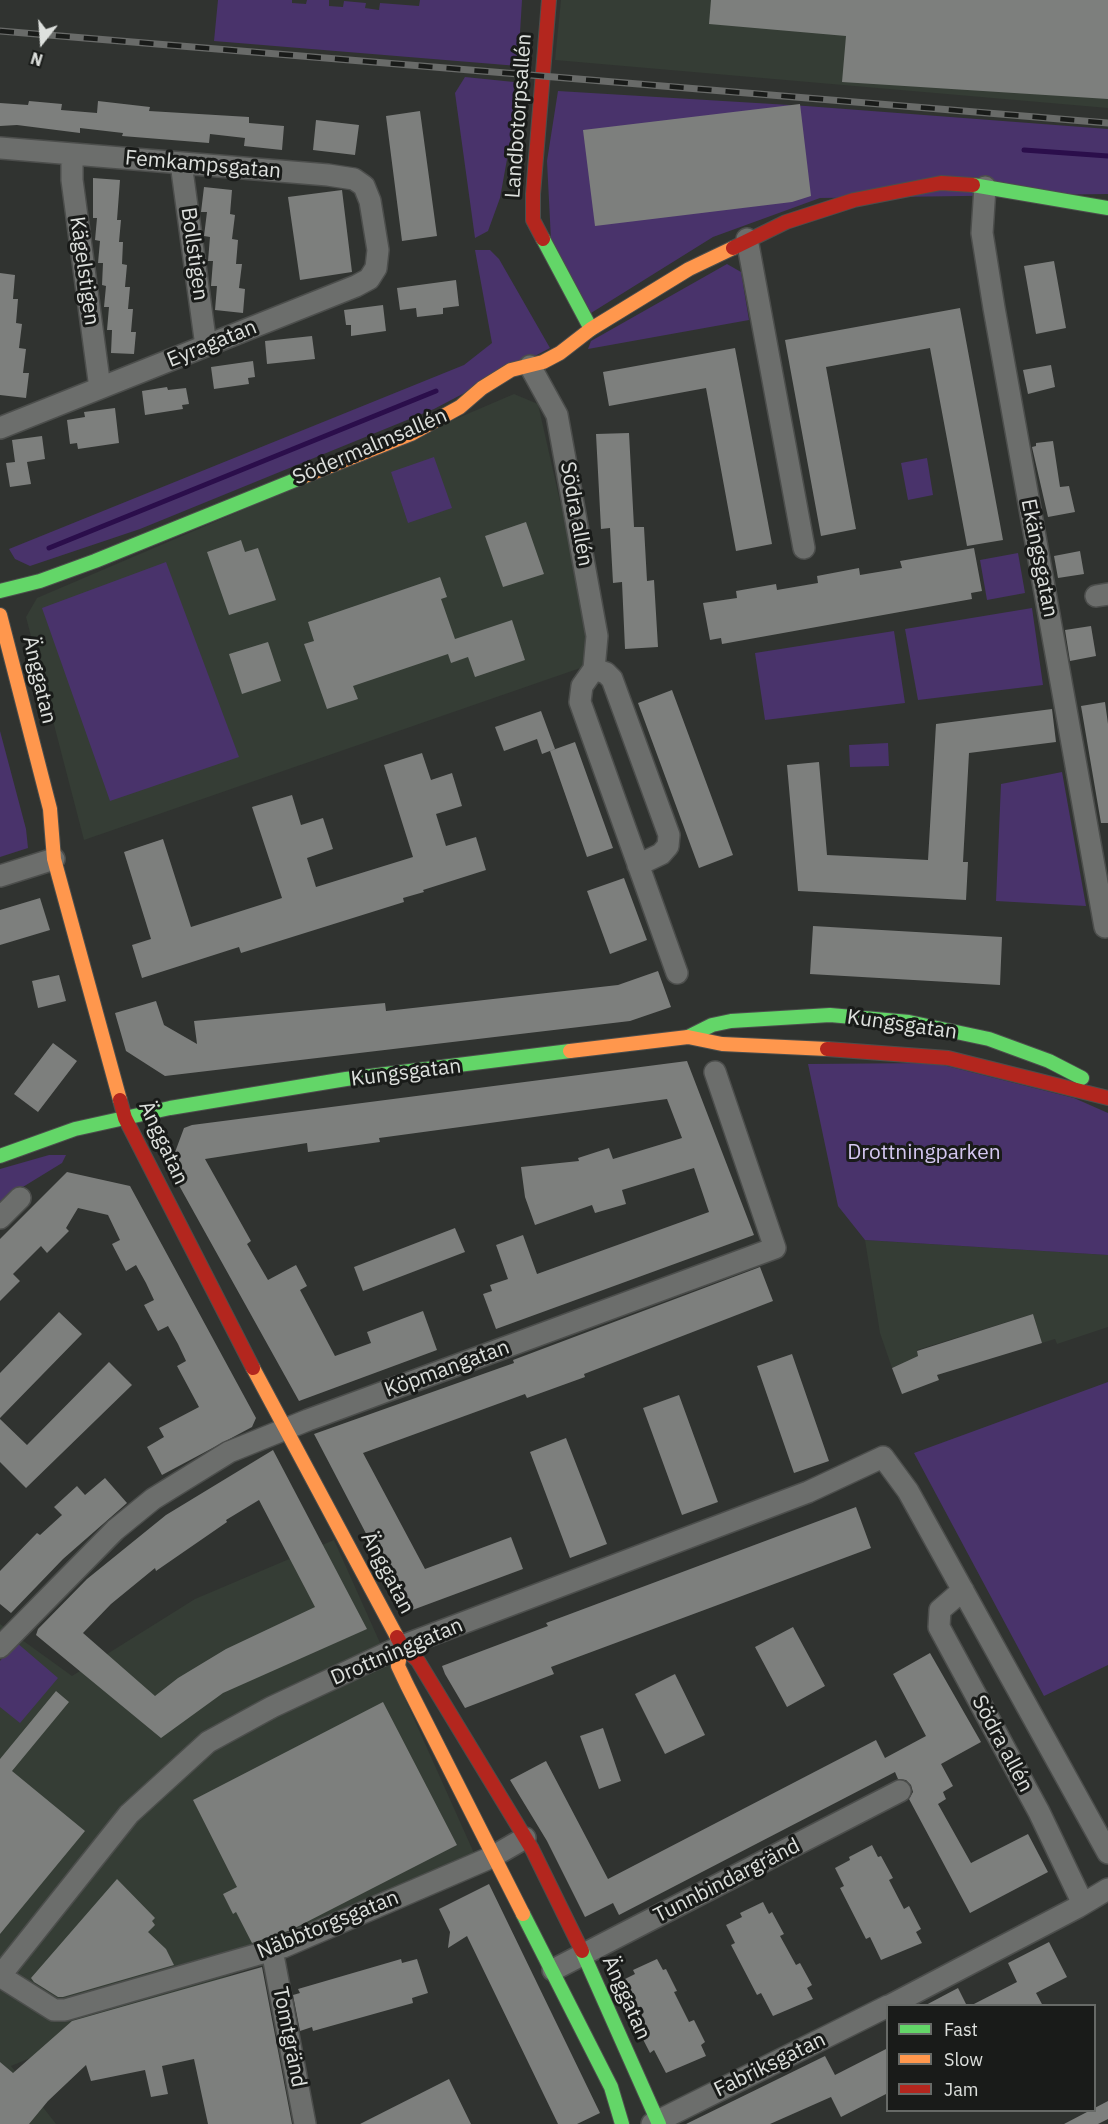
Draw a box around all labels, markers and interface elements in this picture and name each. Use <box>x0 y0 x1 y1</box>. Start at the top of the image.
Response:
north arrow <box>12 12 72 72</box>
street label: Landbotorpsallén <box>501 33 537 199</box>
text: N <box>28 48 45 70</box>
street label: Femkampsgatan <box>124 146 282 184</box>
street label: Bollstigen <box>175 206 213 302</box>
street label: Kägelstigen <box>64 215 104 327</box>
street label: Eyragatan <box>164 315 260 373</box>
street label: Södermalmsallén <box>289 403 451 491</box>
street label: Södra allén <box>554 460 598 568</box>
street label: Ekängsgatan <box>1015 497 1063 619</box>
street label: Änggatan <box>17 634 61 726</box>
street label: Kungsgatan <box>845 1005 959 1045</box>
street label: Kungsgatan <box>349 1054 463 1092</box>
street label: Änggatan <box>133 1097 193 1189</box>
park label: Drottningparken <box>847 1140 1001 1166</box>
street label: Köpmangatan <box>381 1335 513 1403</box>
street label: Änggatan <box>355 1528 419 1618</box>
street label: Drottninggatan <box>327 1613 467 1691</box>
street label: Södra allén <box>966 1691 1038 1797</box>
street label: Tunnbindargränd <box>650 1833 804 1929</box>
street label: Näbbtorgsgatan <box>254 1885 402 1965</box>
street label: Änggatan <box>596 1952 656 2044</box>
street label: Tomtgränd <box>267 1985 311 2089</box>
legend <box>886 2004 1096 2112</box>
text: Fast <box>944 2018 978 2041</box>
street label: Fabriksgatan <box>710 2027 830 2103</box>
text: Slow <box>944 2048 983 2071</box>
text: Jam <box>944 2078 979 2101</box>

